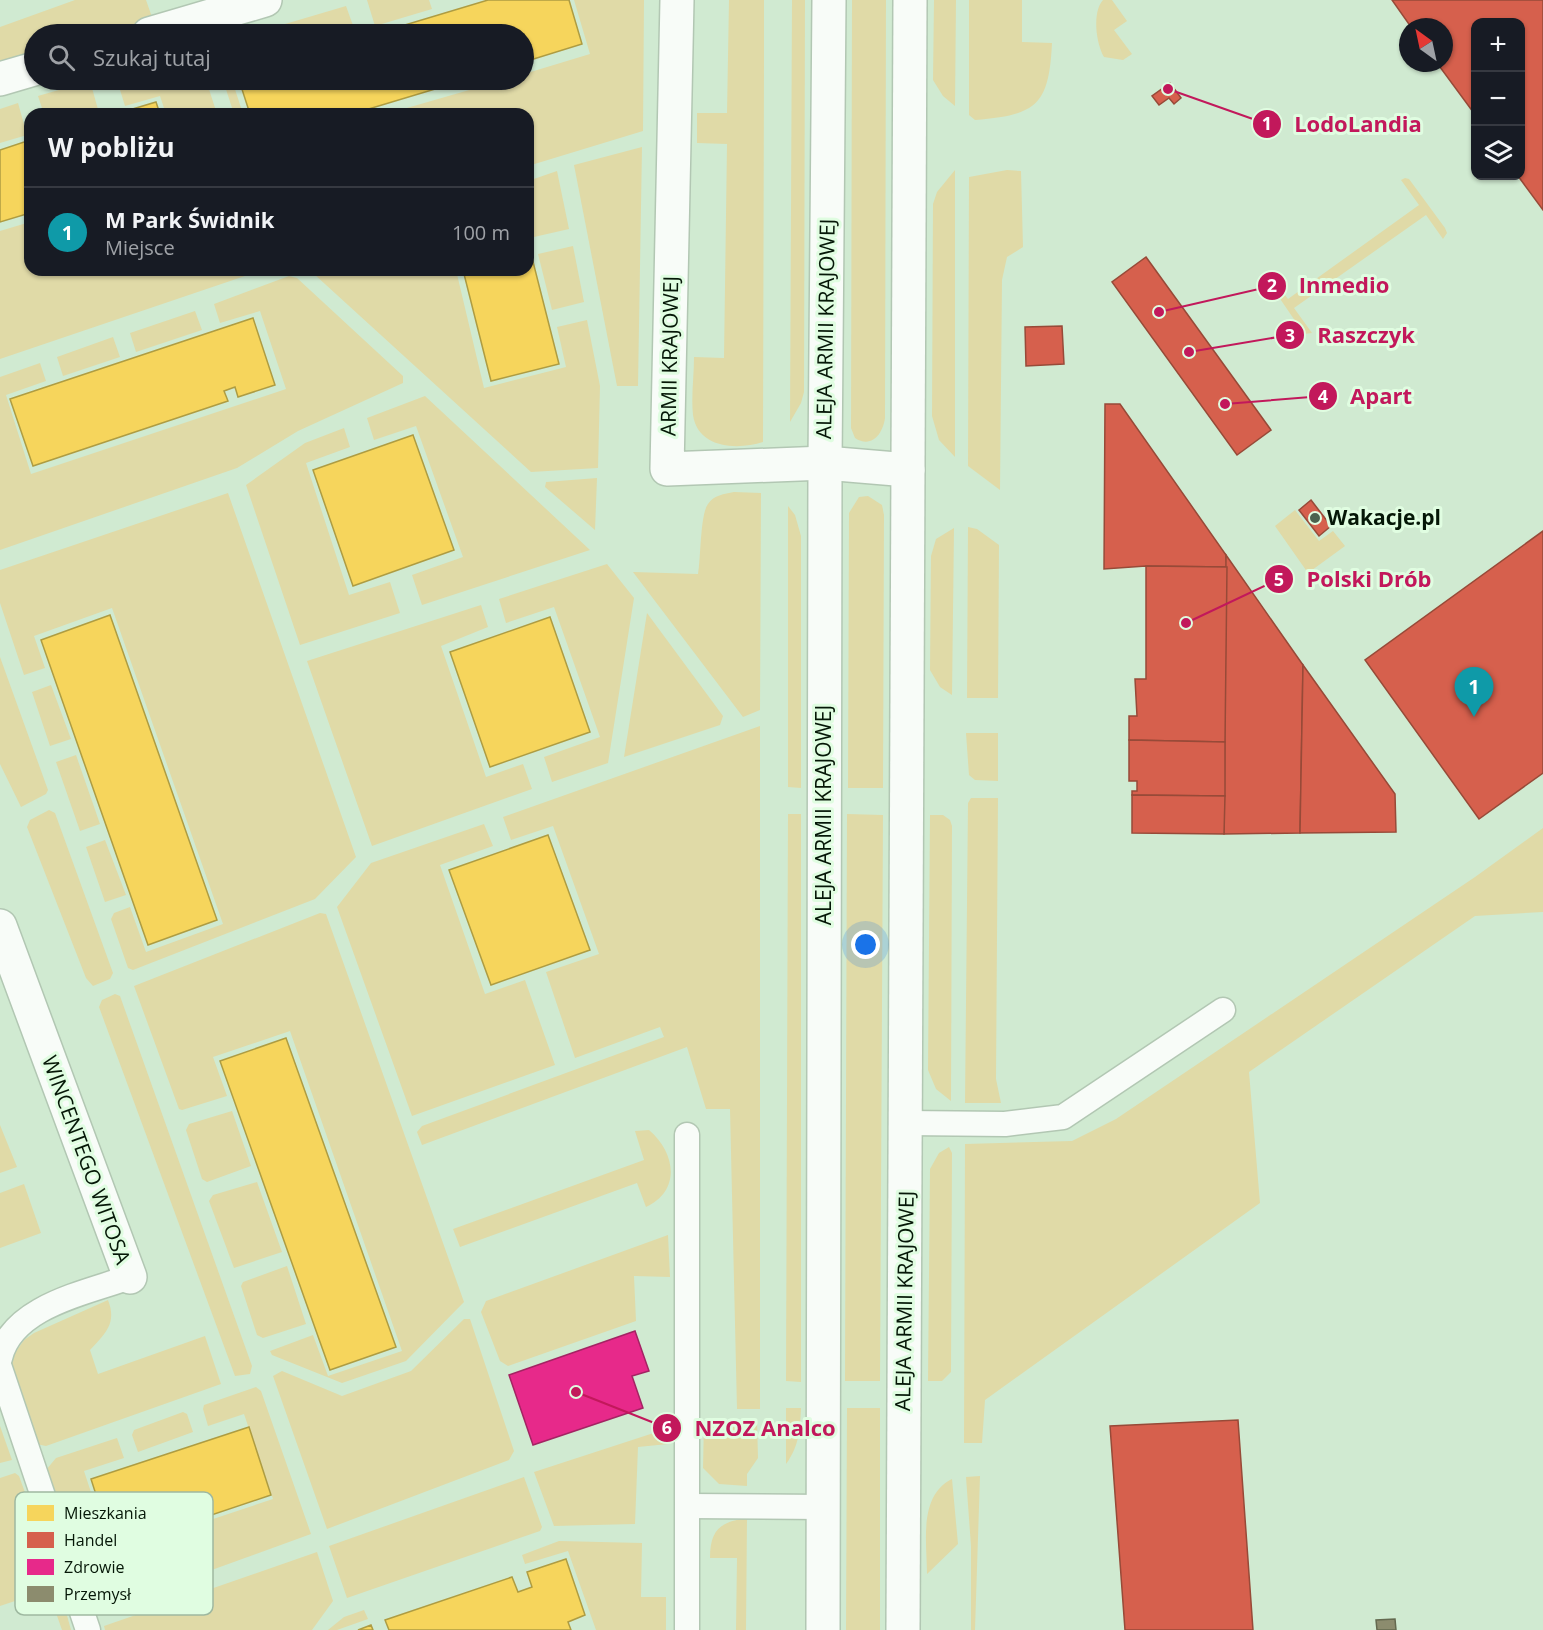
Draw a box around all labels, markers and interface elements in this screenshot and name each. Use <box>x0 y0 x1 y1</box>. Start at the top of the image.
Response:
north arrow <box>1399 18 1453 72</box>
map controls <box>1471 18 1525 180</box>
button: + <box>1471 18 1525 72</box>
search box <box>24 24 534 90</box>
icon: search <box>45 41 78 74</box>
text: Szukaj tutaj <box>93 42 211 72</box>
button: − <box>1471 72 1525 126</box>
callout: LodoLandia <box>1252 104 1434 144</box>
text: LodoLandia <box>1294 108 1422 138</box>
text: 1 <box>1262 111 1272 135</box>
button: layers <box>1471 126 1525 180</box>
text: W pobliżu <box>48 129 175 165</box>
text: M Park Świdnik <box>105 204 274 234</box>
text: 1 <box>62 219 73 246</box>
text: 100 m <box>452 219 510 246</box>
street label: ALEJA ARMII KRAJOWEJ <box>809 219 841 439</box>
text: Miejsce <box>105 234 175 261</box>
callout: Inmedio <box>1257 266 1401 306</box>
text: Inmedio <box>1299 269 1389 299</box>
text: 2 <box>1267 273 1277 297</box>
street label: ARMII KRAJOWEJ <box>654 276 684 436</box>
callout: Raszczyk <box>1275 315 1427 355</box>
text: Raszczyk <box>1317 319 1415 349</box>
text: 3 <box>1285 323 1295 347</box>
callout: Apart <box>1308 376 1424 416</box>
text: Apart <box>1350 380 1412 410</box>
text: 4 <box>1318 384 1328 408</box>
place label: Wakacje.pl <box>1327 503 1441 531</box>
marker: Wakacje.pl <box>1308 511 1322 525</box>
callout: Polski Drób <box>1264 559 1443 599</box>
text: Polski Drób <box>1307 563 1431 593</box>
text: 5 <box>1274 567 1284 591</box>
pin: 1 <box>1454 668 1494 717</box>
street label: ALEJA ARMII KRAJOWEJ <box>809 705 837 925</box>
your location <box>851 930 880 959</box>
street label: WINCENTEGO WITOSA <box>36 1051 138 1268</box>
street label: ALEJA ARMII KRAJOWEJ <box>888 1191 920 1411</box>
callout: NZOZ Analco <box>652 1408 847 1448</box>
text: NZOZ Analco <box>694 1412 836 1442</box>
text: 6 <box>662 1415 672 1439</box>
legend <box>15 1492 213 1615</box>
text: Mieszkania <box>64 1502 147 1524</box>
text: Handel <box>64 1529 117 1551</box>
text: Zdrowie <box>64 1556 125 1578</box>
text: Przemysł <box>64 1583 132 1605</box>

